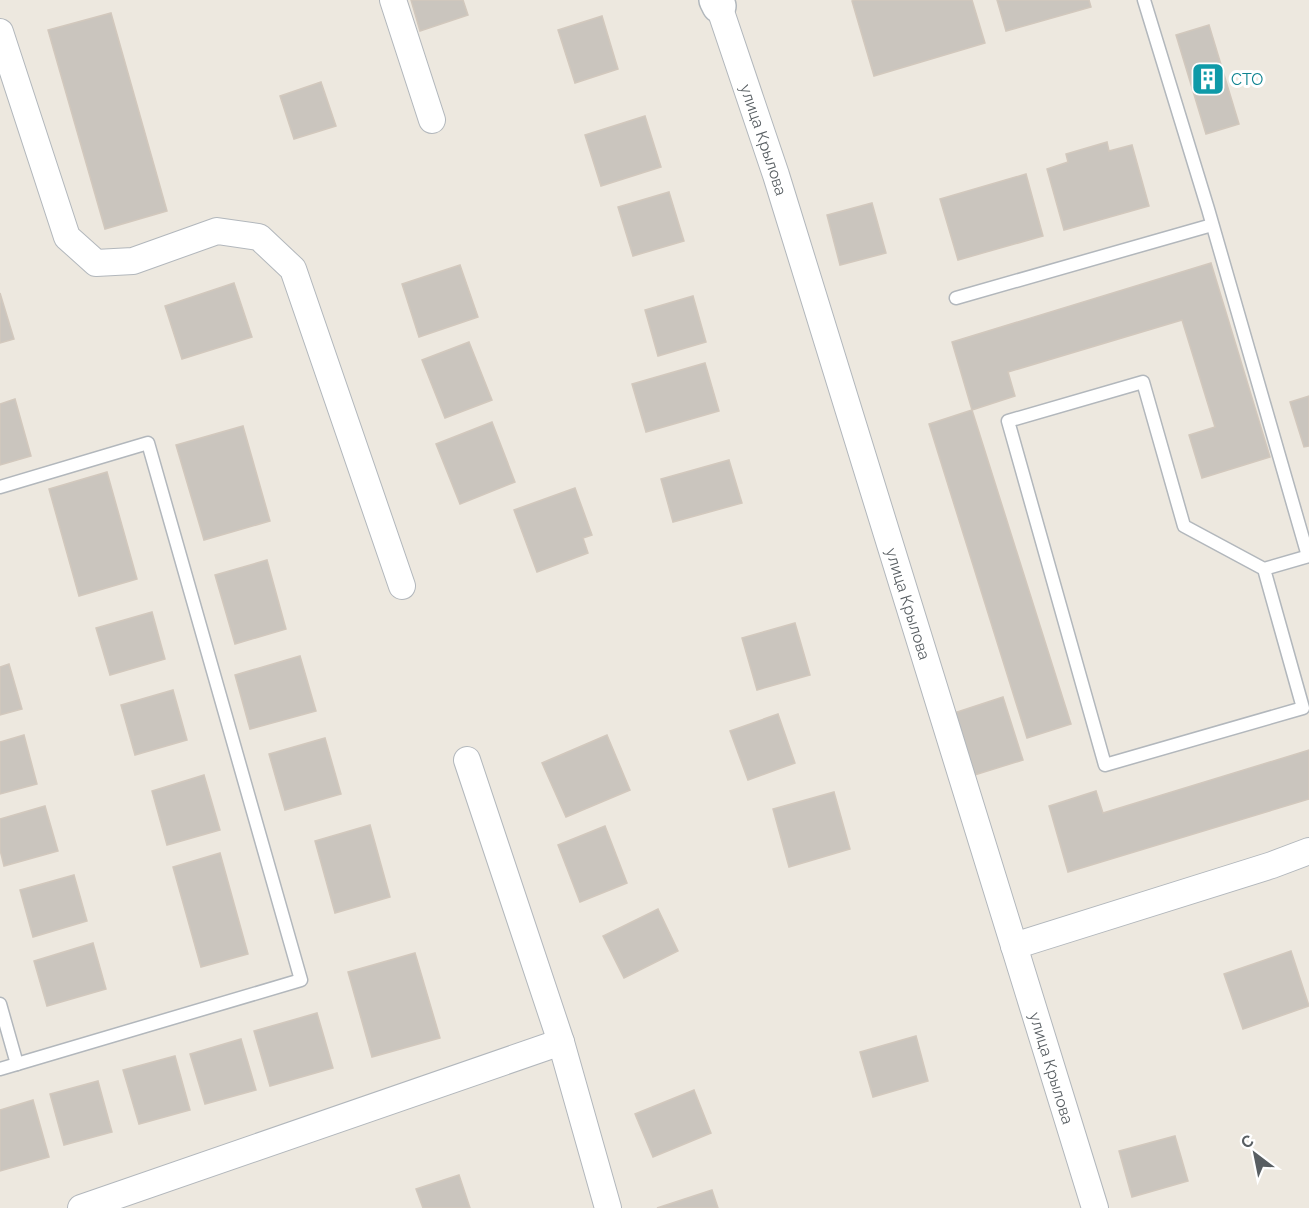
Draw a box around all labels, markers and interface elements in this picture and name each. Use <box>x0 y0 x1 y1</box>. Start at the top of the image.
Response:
building icon: СТО <box>1190 61 1226 97</box>
place label: СТО <box>1231 70 1263 89</box>
street label: улица Крылова <box>736 82 791 198</box>
street label: улица Крылова <box>882 545 934 662</box>
street label: улица Крылова <box>1025 1010 1078 1127</box>
north arrow <box>1225 1124 1285 1184</box>
text: С <box>1238 1131 1257 1153</box>

